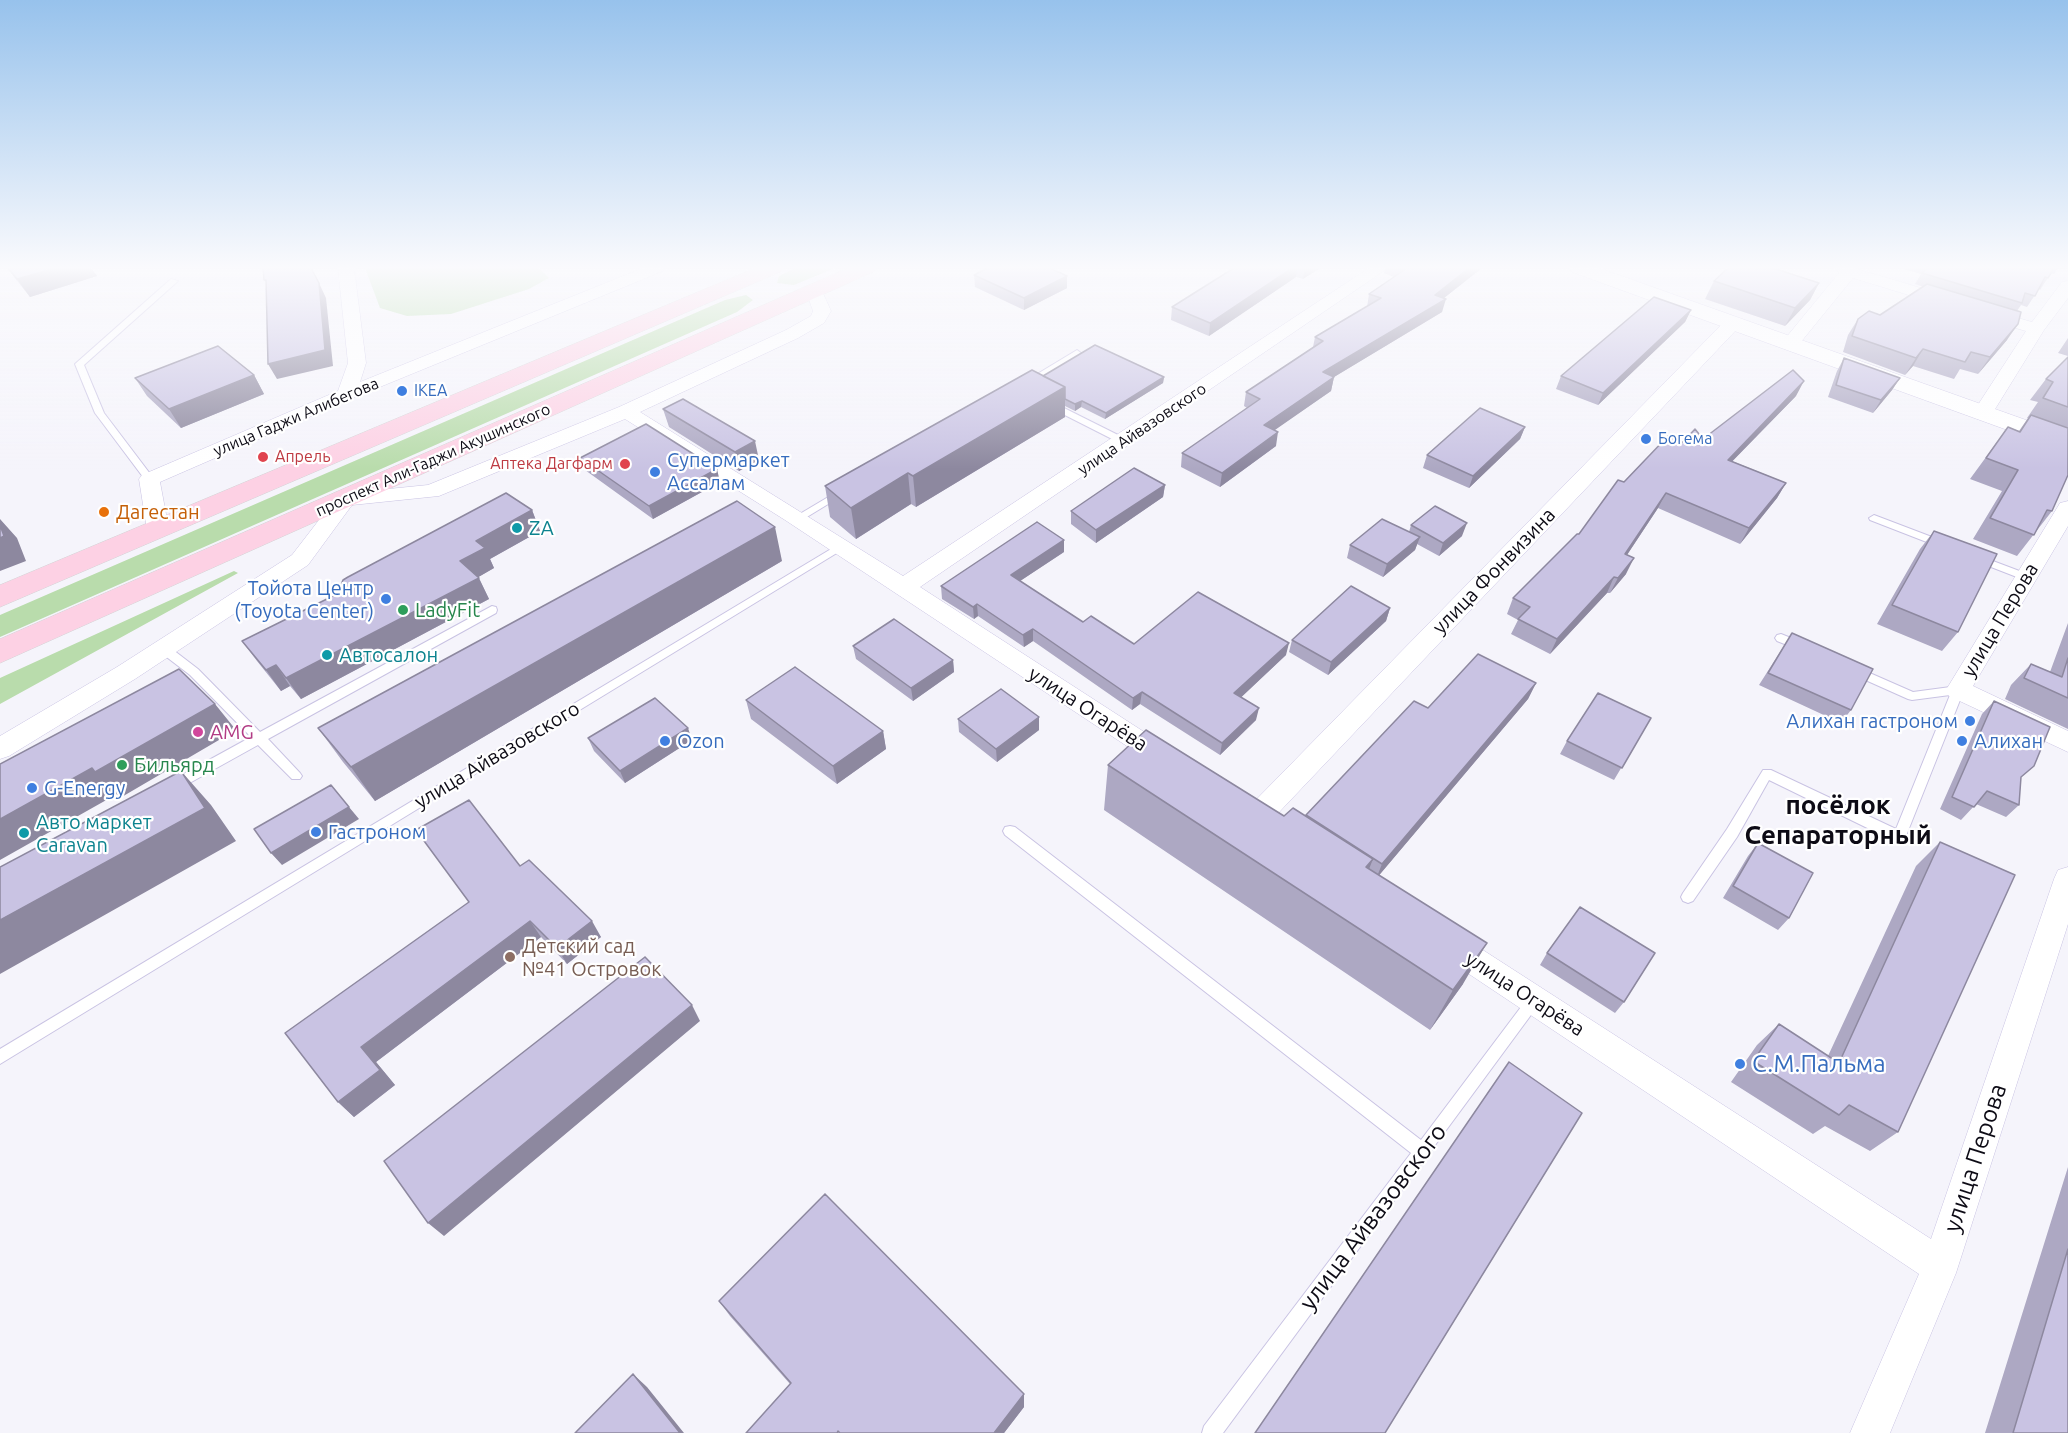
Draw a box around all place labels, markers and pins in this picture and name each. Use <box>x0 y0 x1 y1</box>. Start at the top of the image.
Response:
place label: IKEA <box>414 381 447 401</box>
marker: IKEA <box>395 384 409 398</box>
place label: Богема <box>1658 429 1712 449</box>
marker: Богема <box>1639 432 1653 446</box>
place label: Апрель <box>275 447 330 467</box>
place label: Супермаркет Ассалам <box>667 448 790 495</box>
marker: Апрель <box>256 450 270 464</box>
place label: Аптека Дагфарм <box>490 454 613 474</box>
marker: Аптека Дагфарм <box>618 457 632 471</box>
marker: Супермаркет Ассалам <box>648 465 662 479</box>
place label: Дагестан <box>116 500 200 524</box>
marker: Дагестан <box>97 505 111 519</box>
place label: ZA <box>529 516 554 540</box>
marker: ZA <box>510 521 524 535</box>
place label: Тойота Центр (Toyota Center) <box>234 576 374 623</box>
marker: Тойота Центр (Toyota Center) <box>379 592 393 606</box>
place label: LadyFit <box>415 598 480 622</box>
marker: LadyFit <box>396 603 410 617</box>
place label: Автосалон <box>339 643 438 667</box>
marker: Автосалон <box>320 648 334 662</box>
place label: Алихан гастроном <box>1786 709 1958 733</box>
marker: Алихан гастроном <box>1963 714 1977 728</box>
place label: AMG <box>210 720 254 744</box>
marker: AMG <box>191 725 205 739</box>
place label: Ozon <box>677 729 725 753</box>
place label: Алихан <box>1974 729 2043 753</box>
marker: Ozon <box>658 734 672 748</box>
marker: Алихан <box>1955 734 1969 748</box>
place label: Бильярд <box>134 753 214 777</box>
marker: Бильярд <box>115 758 129 772</box>
place label: G-Energy <box>44 776 125 800</box>
marker: G-Energy <box>25 781 39 795</box>
place label: Авто маркет Caravan <box>36 810 152 857</box>
place label: Гастроном <box>328 820 426 844</box>
marker: Гастроном <box>309 825 323 839</box>
marker: Авто маркет Caravan <box>17 826 31 840</box>
place label: Детский сад №41 Островок <box>522 934 662 981</box>
marker: Детский сад №41 Островок <box>503 950 517 964</box>
place label: С.М.Пальма <box>1752 1050 1886 1078</box>
marker: С.М.Пальма <box>1733 1057 1747 1071</box>

